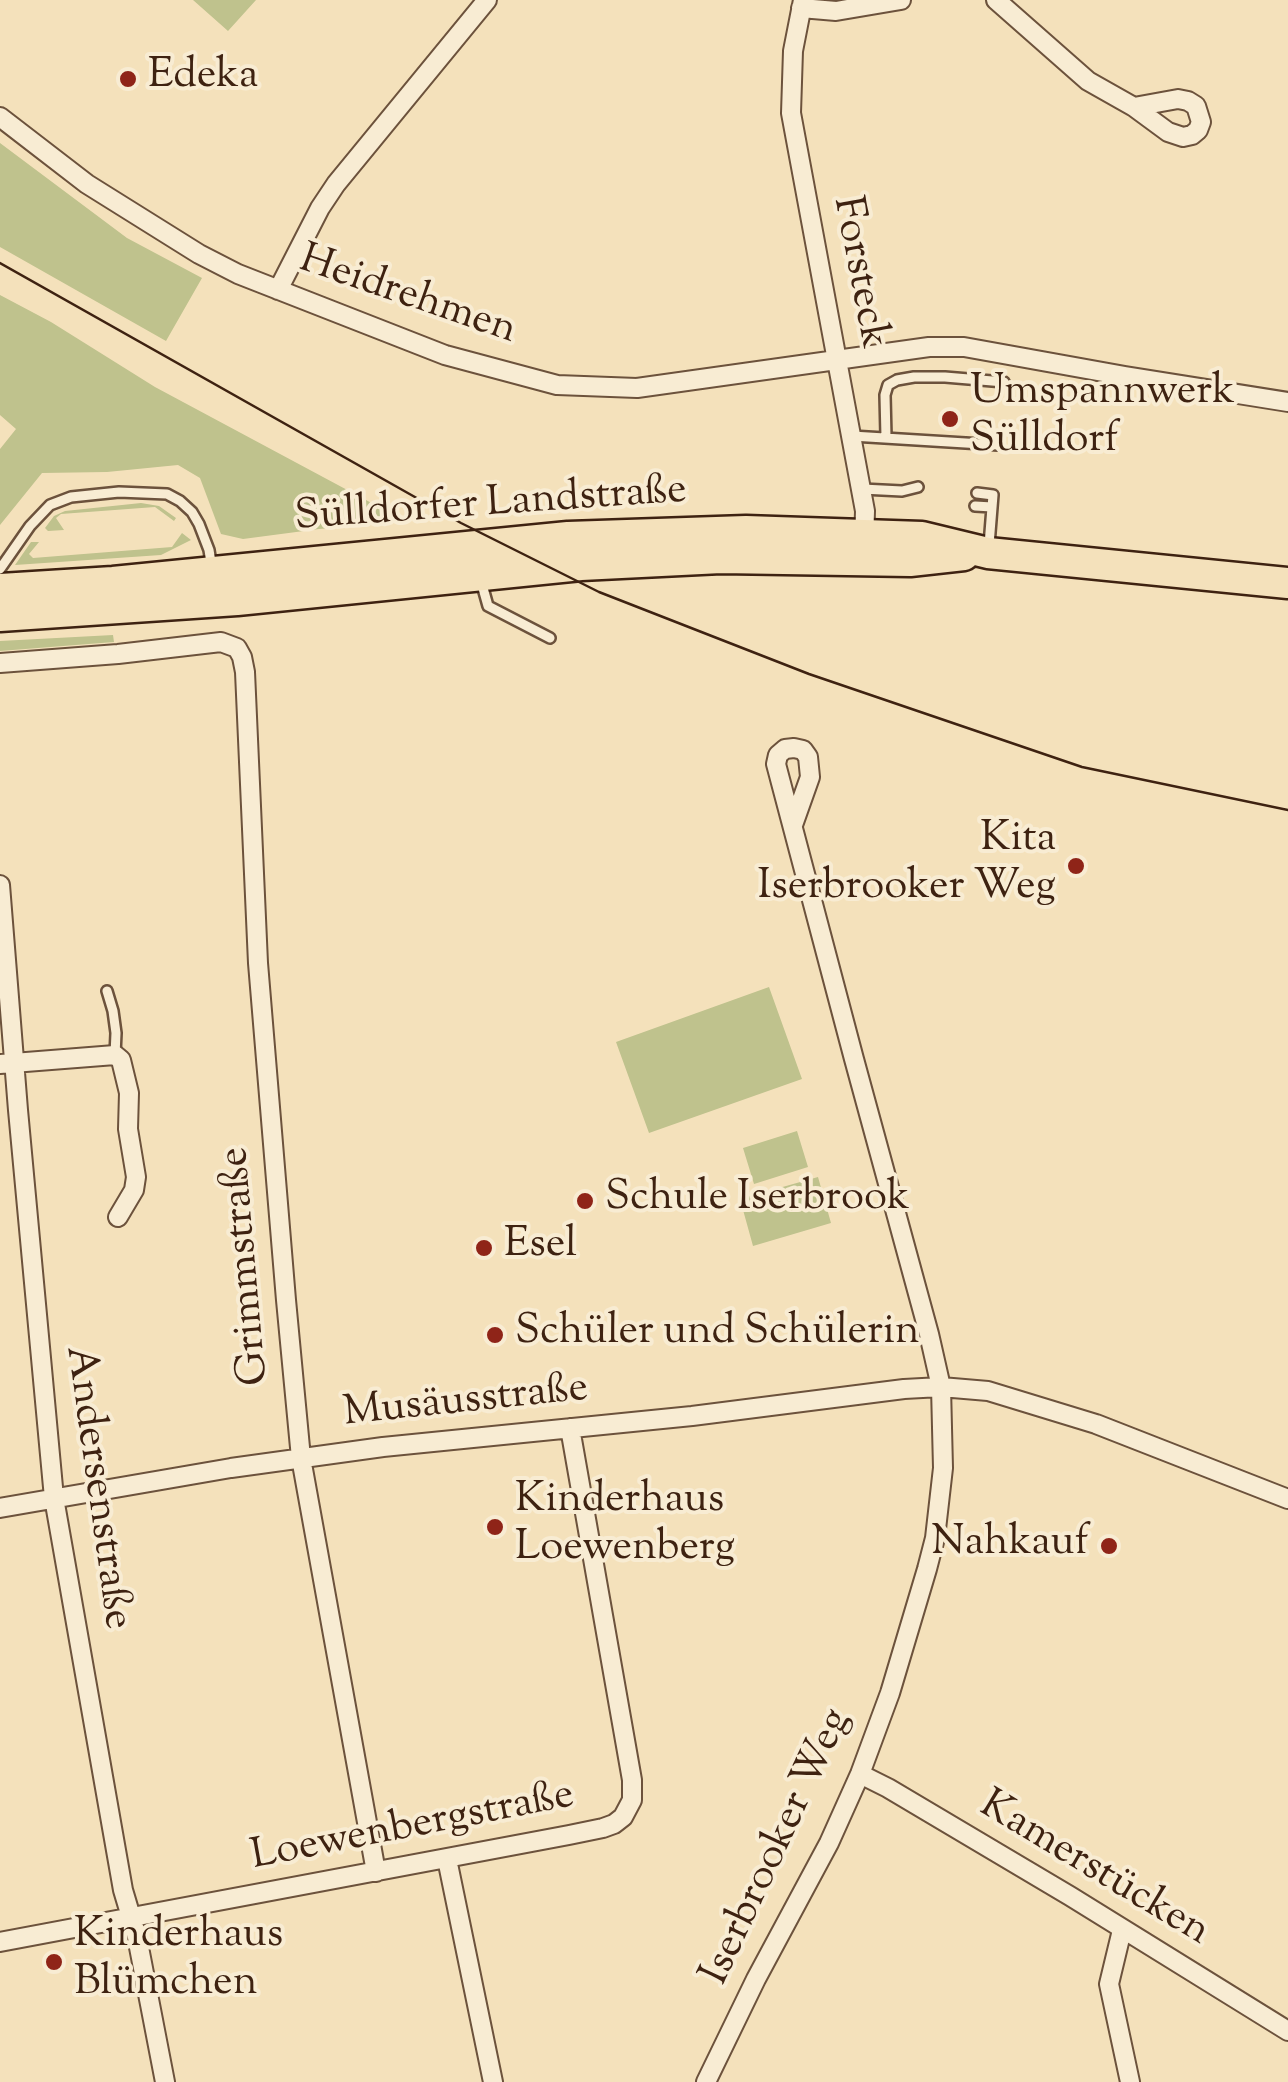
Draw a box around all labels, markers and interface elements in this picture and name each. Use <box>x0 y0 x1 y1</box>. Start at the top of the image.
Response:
place label: Edeka <box>148 54 258 104</box>
marker: Edeka <box>117 68 139 90</box>
street label: Forsteck <box>818 193 896 353</box>
street label: Heidrehmen <box>292 237 522 359</box>
place label: Umspannwerk Sülldorf <box>970 370 1235 468</box>
marker: Umspannwerk Sülldorf <box>939 408 961 430</box>
street label: Sülldorfer Landstraße <box>293 468 689 546</box>
place label: Kita Iserbrooker Weg <box>757 817 1056 916</box>
marker: Kita Iserbrooker Weg <box>1065 855 1087 877</box>
street label: Grimmstraße <box>212 1145 284 1387</box>
place label: Schule Iserbrook <box>605 1176 910 1226</box>
marker: Schule Iserbrook <box>574 1190 596 1212</box>
place label: Esel <box>504 1223 577 1273</box>
marker: Esel <box>473 1237 495 1259</box>
place label: Schüler und Schülerin <box>515 1310 920 1360</box>
marker: Schüler und Schülerin <box>484 1324 506 1346</box>
street label: Andersenstraße <box>50 1343 140 1633</box>
street label: Musäusstraße <box>341 1366 591 1442</box>
place label: Kinderhaus Loewenberg <box>515 1478 735 1576</box>
marker: Kinderhaus Loewenberg <box>484 1516 506 1538</box>
place label: Nahkauf <box>931 1521 1089 1571</box>
marker: Nahkauf <box>1098 1535 1120 1557</box>
street label: Iserbrooker Weg <box>693 1702 865 1994</box>
street label: Loewenbergstraße <box>247 1773 579 1885</box>
street label: Kamerstücken <box>969 1783 1217 1959</box>
place label: Kinderhaus Blümchen <box>74 1913 283 2012</box>
marker: Kinderhaus Blümchen <box>43 1951 65 1973</box>

